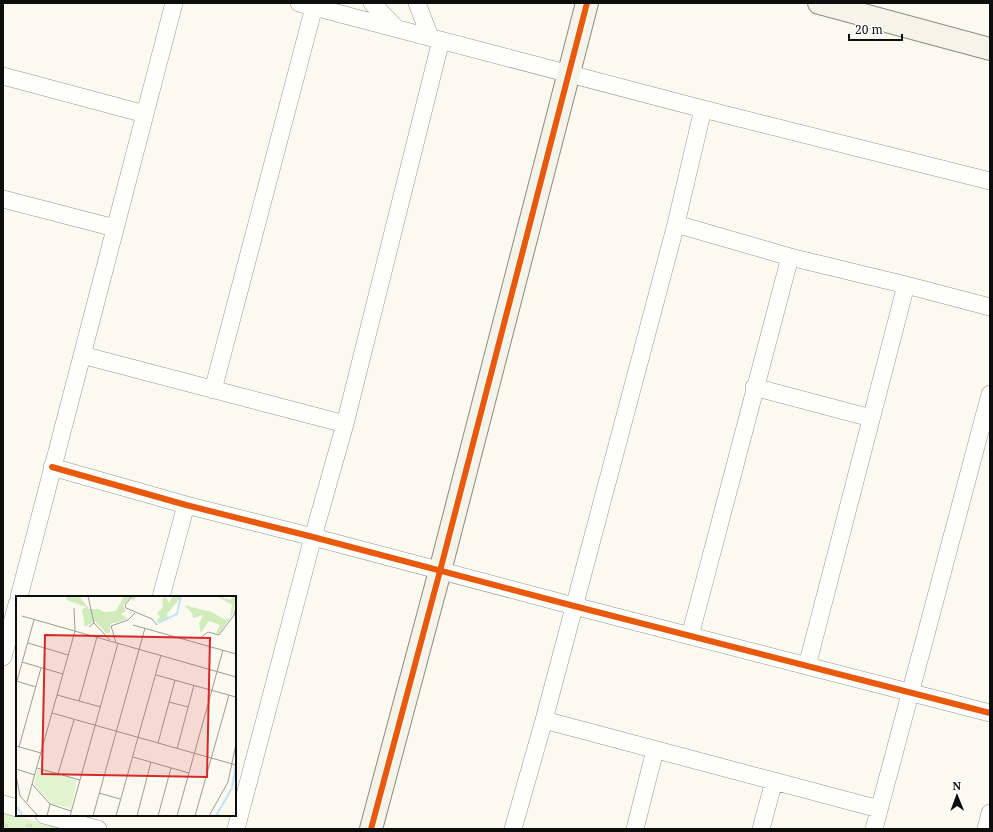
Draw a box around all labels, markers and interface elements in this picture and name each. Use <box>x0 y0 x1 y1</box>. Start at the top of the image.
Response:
scale bar <box>849 16 902 42</box>
text: 20 m <box>855 21 883 38</box>
inset map <box>16 596 236 816</box>
north arrow <box>937 776 977 816</box>
text: N <box>952 778 962 793</box>

